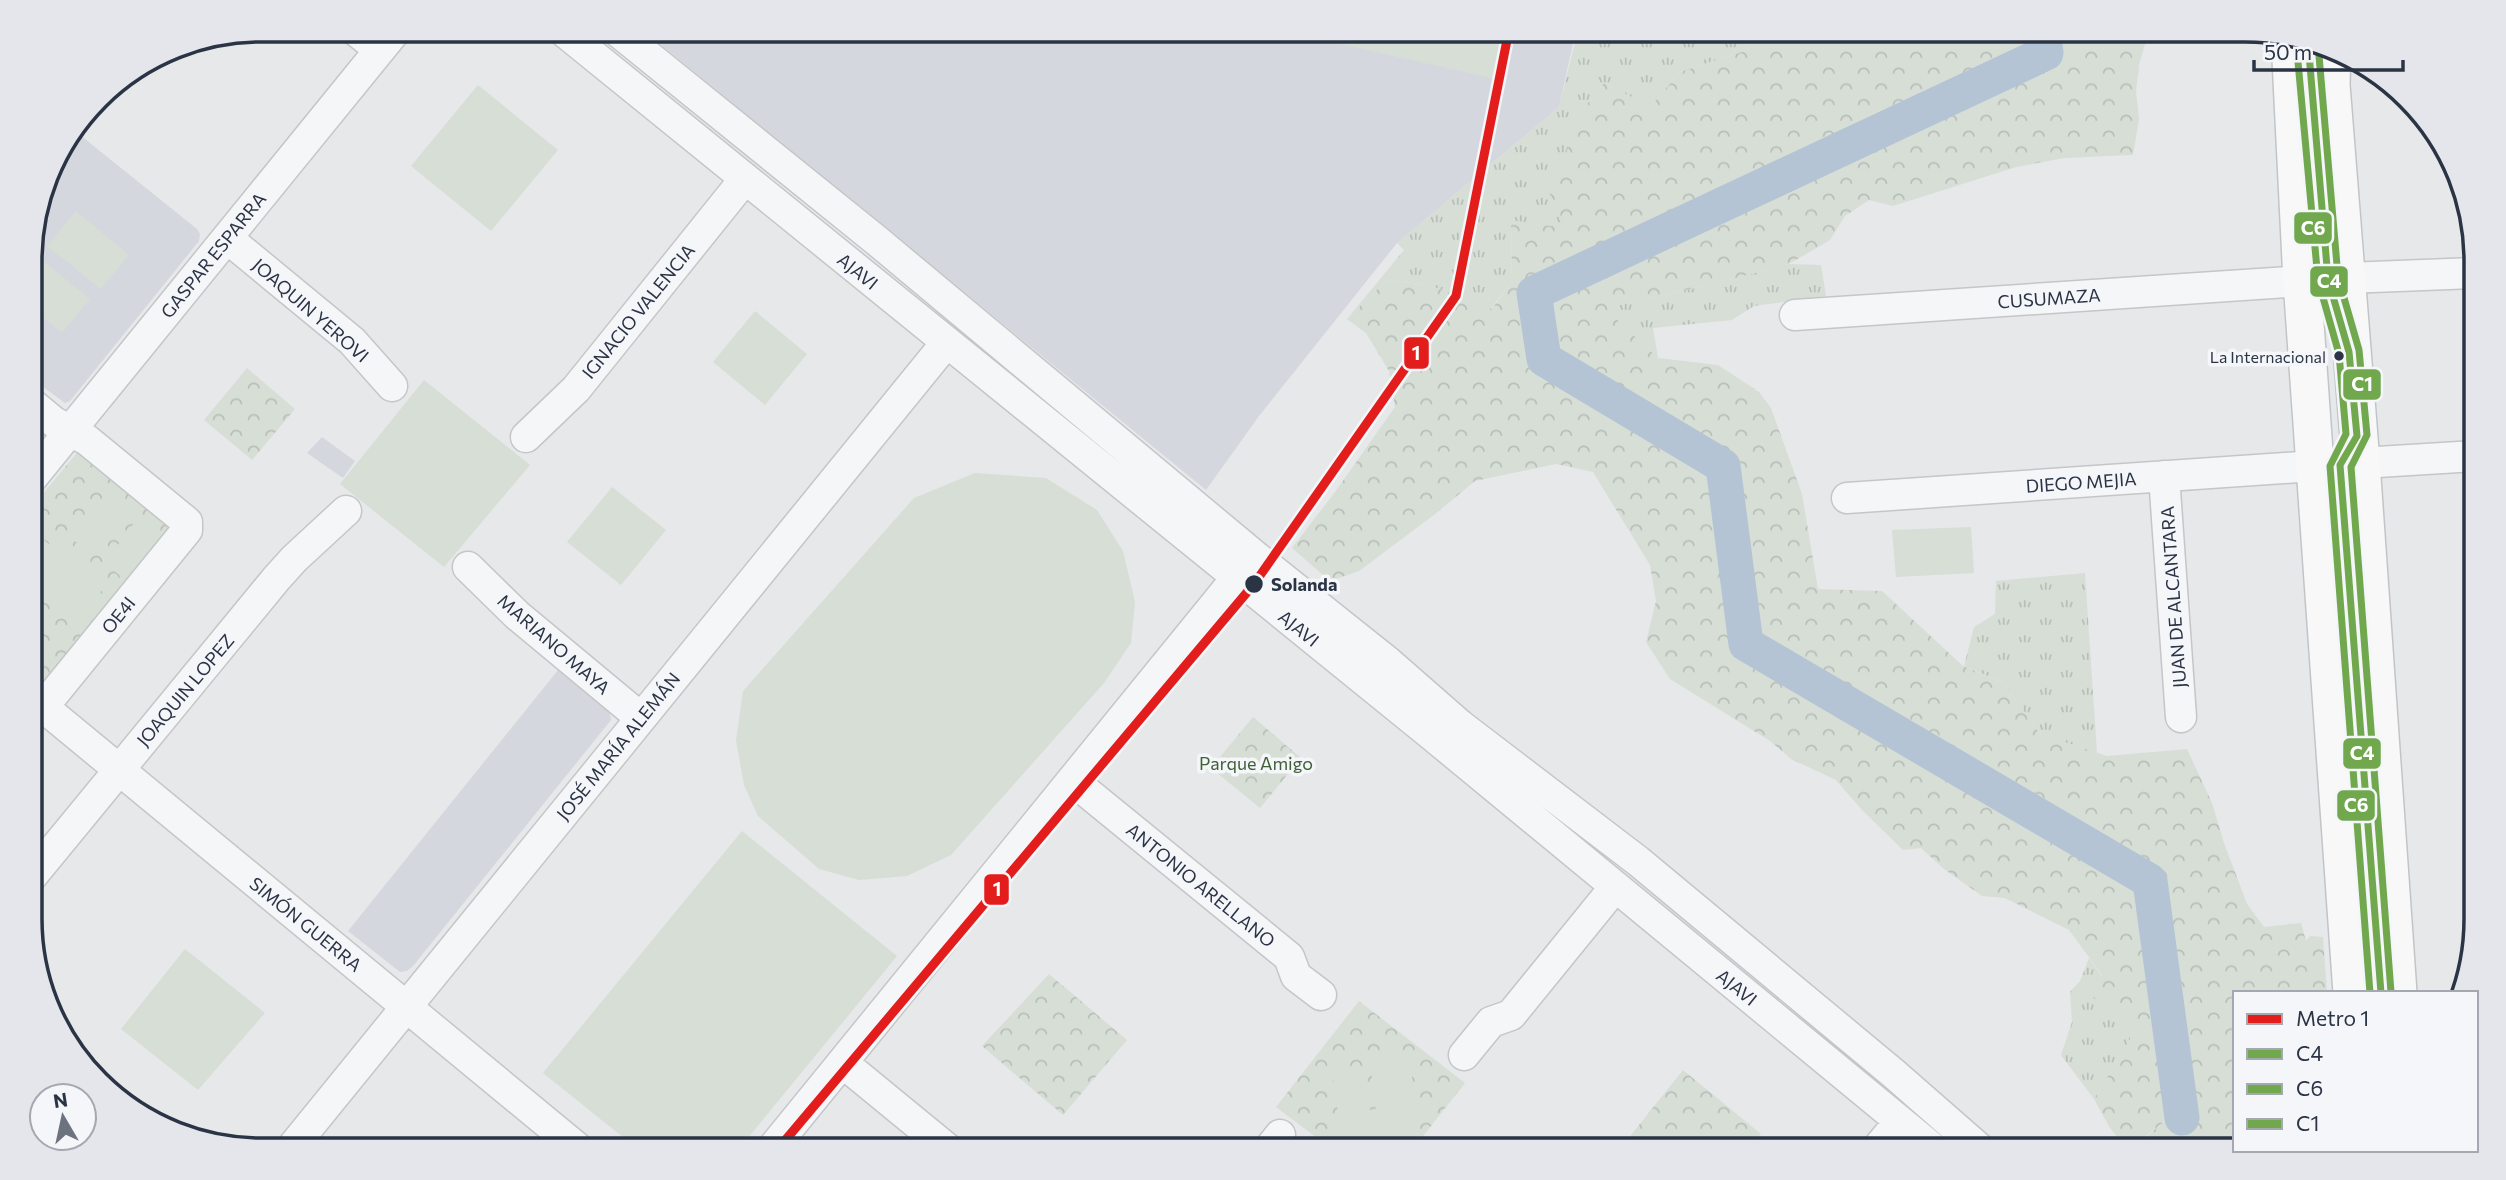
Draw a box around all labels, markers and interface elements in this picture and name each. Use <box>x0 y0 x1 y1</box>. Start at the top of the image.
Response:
scale bar <box>2254 28 2403 72</box>
text: 50 m <box>2264 39 2312 64</box>
street label: GASPAR ESPARRA <box>156 188 270 322</box>
line badge: C6 <box>2293 211 2333 245</box>
text: C6 <box>2301 216 2325 239</box>
street label: IGNACIO VALENCIA <box>577 239 699 383</box>
street label: AJAVI <box>833 248 883 294</box>
street label: JOAQUIN YEROVI <box>248 253 374 367</box>
line badge: C4 <box>2309 265 2349 298</box>
text: C4 <box>2317 269 2342 292</box>
street label: CUSUMAZA <box>1997 283 2101 313</box>
line badge: 1 <box>1403 336 1430 370</box>
text: 1 <box>1412 341 1420 364</box>
place label: La Internacional <box>2210 347 2326 366</box>
marker: La Internacional <box>2332 349 2346 363</box>
line badge: C1 <box>2342 368 2382 401</box>
text: C1 <box>2351 372 2373 395</box>
street label: DIEGO MEJIA <box>2025 467 2137 497</box>
street label: JUAN DE ALCANTARA <box>2156 505 2190 689</box>
marker: Solanda <box>1243 573 1265 595</box>
place label: Solanda <box>1271 573 1337 595</box>
street label: MARIANO MAYA <box>493 589 615 699</box>
street label: OE4I <box>97 592 139 638</box>
street label: AJAVI <box>1274 605 1324 651</box>
street label: JOAQUIN LOPEZ <box>132 629 238 751</box>
street label: JOSÉ MARÍA ALEMÁN <box>552 668 684 824</box>
line badge: C4 <box>2342 737 2382 770</box>
text: C4 <box>2350 741 2375 764</box>
park label: Parque Amigo <box>1199 752 1313 774</box>
line badge: C6 <box>2336 789 2376 822</box>
text: C6 <box>2344 793 2368 816</box>
street label: ANTONIO ARELLANO <box>1122 818 1280 952</box>
street label: SIMÓN GUERRA <box>246 872 366 976</box>
line badge: 1 <box>983 873 1010 906</box>
text: 1 <box>993 877 1001 900</box>
street label: AJAVI <box>1712 964 1762 1010</box>
legend <box>2233 991 2478 1152</box>
text: Metro 1 <box>2296 1005 2369 1030</box>
text: C4 <box>2296 1040 2323 1065</box>
text: C6 <box>2296 1075 2323 1100</box>
north arrow <box>28 1082 98 1152</box>
text: N <box>51 1087 69 1112</box>
text: C1 <box>2296 1110 2319 1135</box>

